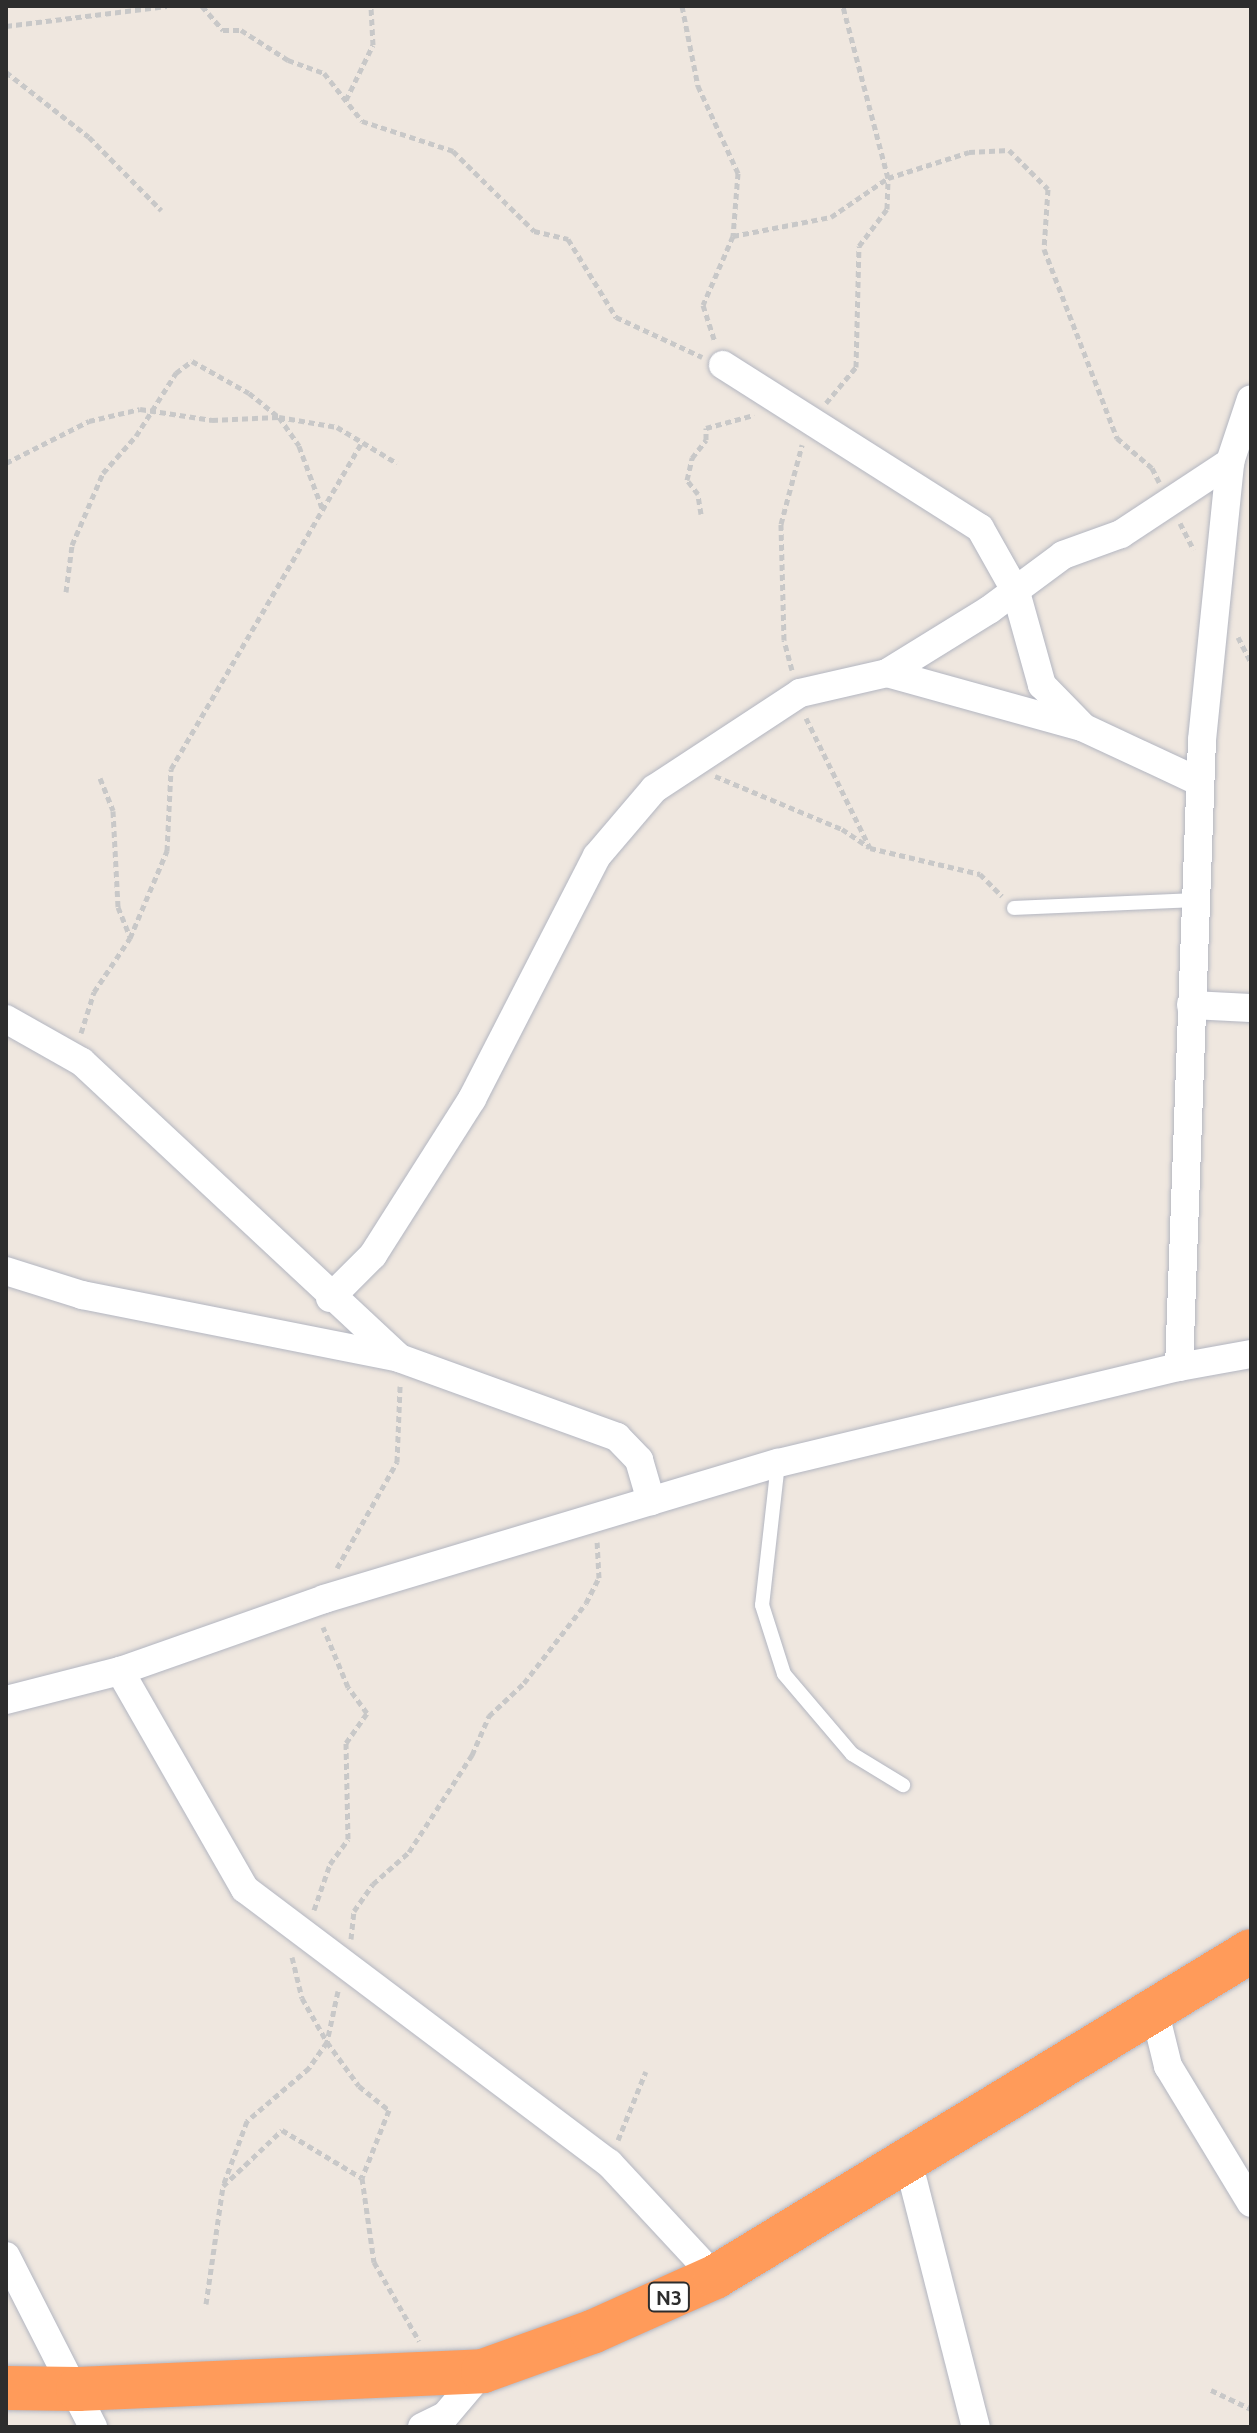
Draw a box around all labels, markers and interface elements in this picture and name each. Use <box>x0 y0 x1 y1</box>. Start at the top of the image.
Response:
road number: N3 <box>647 2281 691 2313</box>

